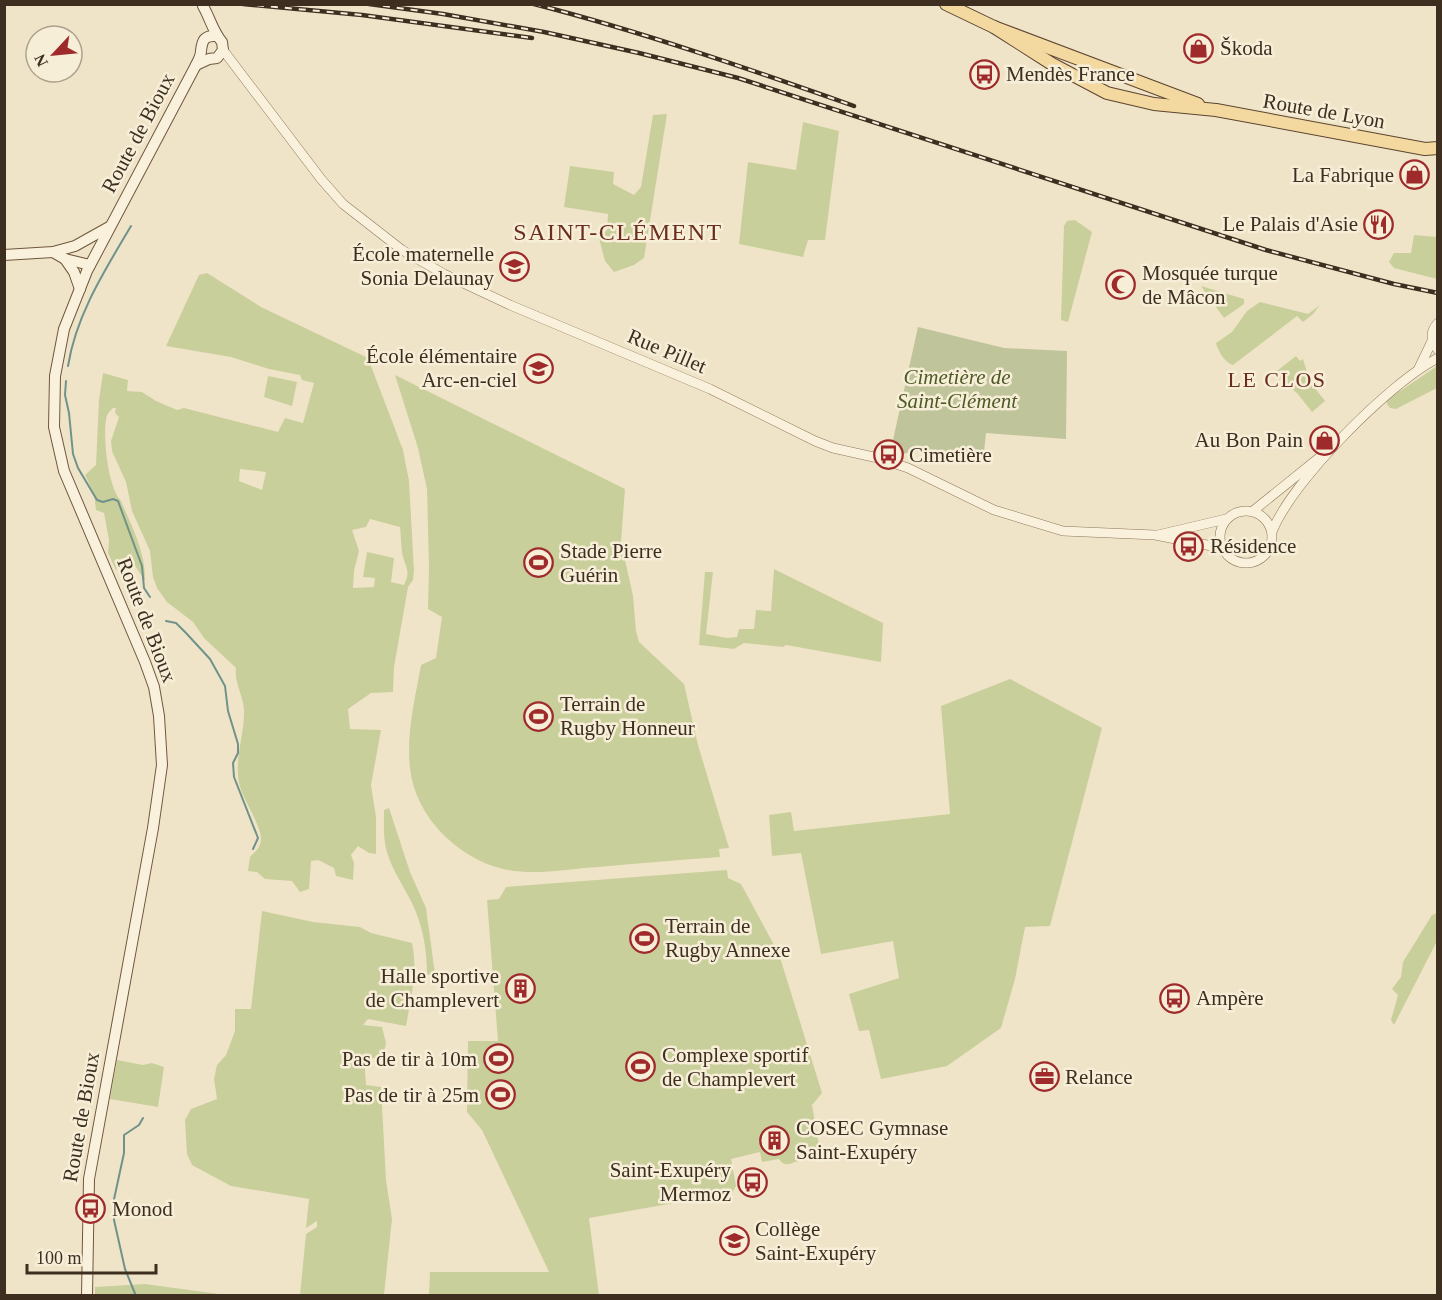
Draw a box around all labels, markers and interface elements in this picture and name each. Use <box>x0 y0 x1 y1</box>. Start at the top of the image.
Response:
north arrow <box>24 24 84 84</box>
shop icon: Škoda <box>1183 32 1215 64</box>
place label: Škoda <box>1220 36 1273 60</box>
text: N <box>31 51 51 69</box>
bus stop icon: Mendès France <box>969 58 1001 90</box>
place label: Mendès France <box>1006 62 1135 86</box>
street label: Route de Bioux <box>96 69 180 197</box>
street label: Route de Lyon <box>1261 88 1387 134</box>
shop icon: La Fabrique <box>1399 159 1431 191</box>
place label: La Fabrique <box>1292 163 1394 187</box>
restaurant icon: Le Palais d'Asie <box>1363 208 1395 240</box>
place label: Le Palais d'Asie <box>1222 212 1358 236</box>
district label: SAINT-CLÉMENT <box>513 219 723 245</box>
place label: École maternelle Sonia Delaunay <box>352 242 495 290</box>
school or university icon: École maternelle Sonia Delaunay <box>499 250 531 282</box>
place label: Mosquée turque de Mâcon <box>1142 261 1278 309</box>
mosque icon: Mosquée turque de Mâcon <box>1105 269 1137 301</box>
street label: Rue Pillet <box>624 324 710 378</box>
place label: École élémentaire Arc-en-ciel <box>366 344 517 392</box>
school or university icon: École élémentaire Arc-en-ciel <box>522 352 554 384</box>
park label: Cimetière de Saint-Clément <box>897 365 1018 413</box>
district label: LE CLOS <box>1227 367 1327 392</box>
shop icon: Au Bon Pain <box>1308 424 1340 456</box>
place label: Au Bon Pain <box>1194 428 1303 452</box>
bus stop icon: Cimetière <box>872 439 904 471</box>
place label: Cimetière <box>909 443 992 467</box>
bus stop icon: Résidence <box>1173 530 1205 562</box>
place label: Résidence <box>1210 534 1296 558</box>
place label: Stade Pierre Guérin <box>560 539 662 587</box>
sports icon: Stade Pierre Guérin <box>523 547 555 579</box>
street label: Route de Bioux <box>112 554 182 686</box>
place label: Terrain de Rugby Honneur <box>560 692 695 740</box>
sports icon: Terrain de Rugby Honneur <box>523 700 555 732</box>
place label: Terrain de Rugby Annexe <box>665 914 790 962</box>
sports icon: Terrain de Rugby Annexe <box>628 922 660 954</box>
place label: Halle sportive de Champlevert <box>365 964 499 1012</box>
building icon: Halle sportive de Champlevert <box>504 972 536 1004</box>
bus stop icon: Ampère <box>1159 982 1191 1014</box>
place label: Ampère <box>1196 986 1264 1010</box>
sports icon: Pas de tir à 10m <box>482 1043 514 1075</box>
place label: Complexe sportif de Champlevert <box>662 1043 808 1091</box>
place label: Pas de tir à 10m <box>342 1047 477 1071</box>
street label: Route de Bioux <box>58 1050 104 1184</box>
sports icon: Complexe sportif de Champlevert <box>625 1051 657 1083</box>
office icon: Relance <box>1028 1061 1060 1093</box>
place label: Relance <box>1065 1065 1133 1089</box>
sports icon: Pas de tir à 25m <box>484 1079 516 1111</box>
place label: Pas de tir à 25m <box>344 1083 479 1107</box>
place label: COSEC Gymnase Saint-Exupéry <box>796 1116 948 1164</box>
building icon: COSEC Gymnase Saint-Exupéry <box>759 1124 791 1156</box>
place label: Saint-Exupéry Mermoz <box>610 1158 731 1206</box>
bus stop icon: Saint-Exupéry Mermoz <box>736 1166 768 1198</box>
bus stop icon: Monod <box>75 1193 107 1225</box>
place label: Monod <box>112 1197 173 1221</box>
place label: Collège Saint-Exupéry <box>755 1217 877 1265</box>
school or university icon: Collège Saint-Exupéry <box>718 1225 750 1257</box>
scale bar <box>27 1237 156 1275</box>
text: 100 m <box>36 1248 82 1268</box>

